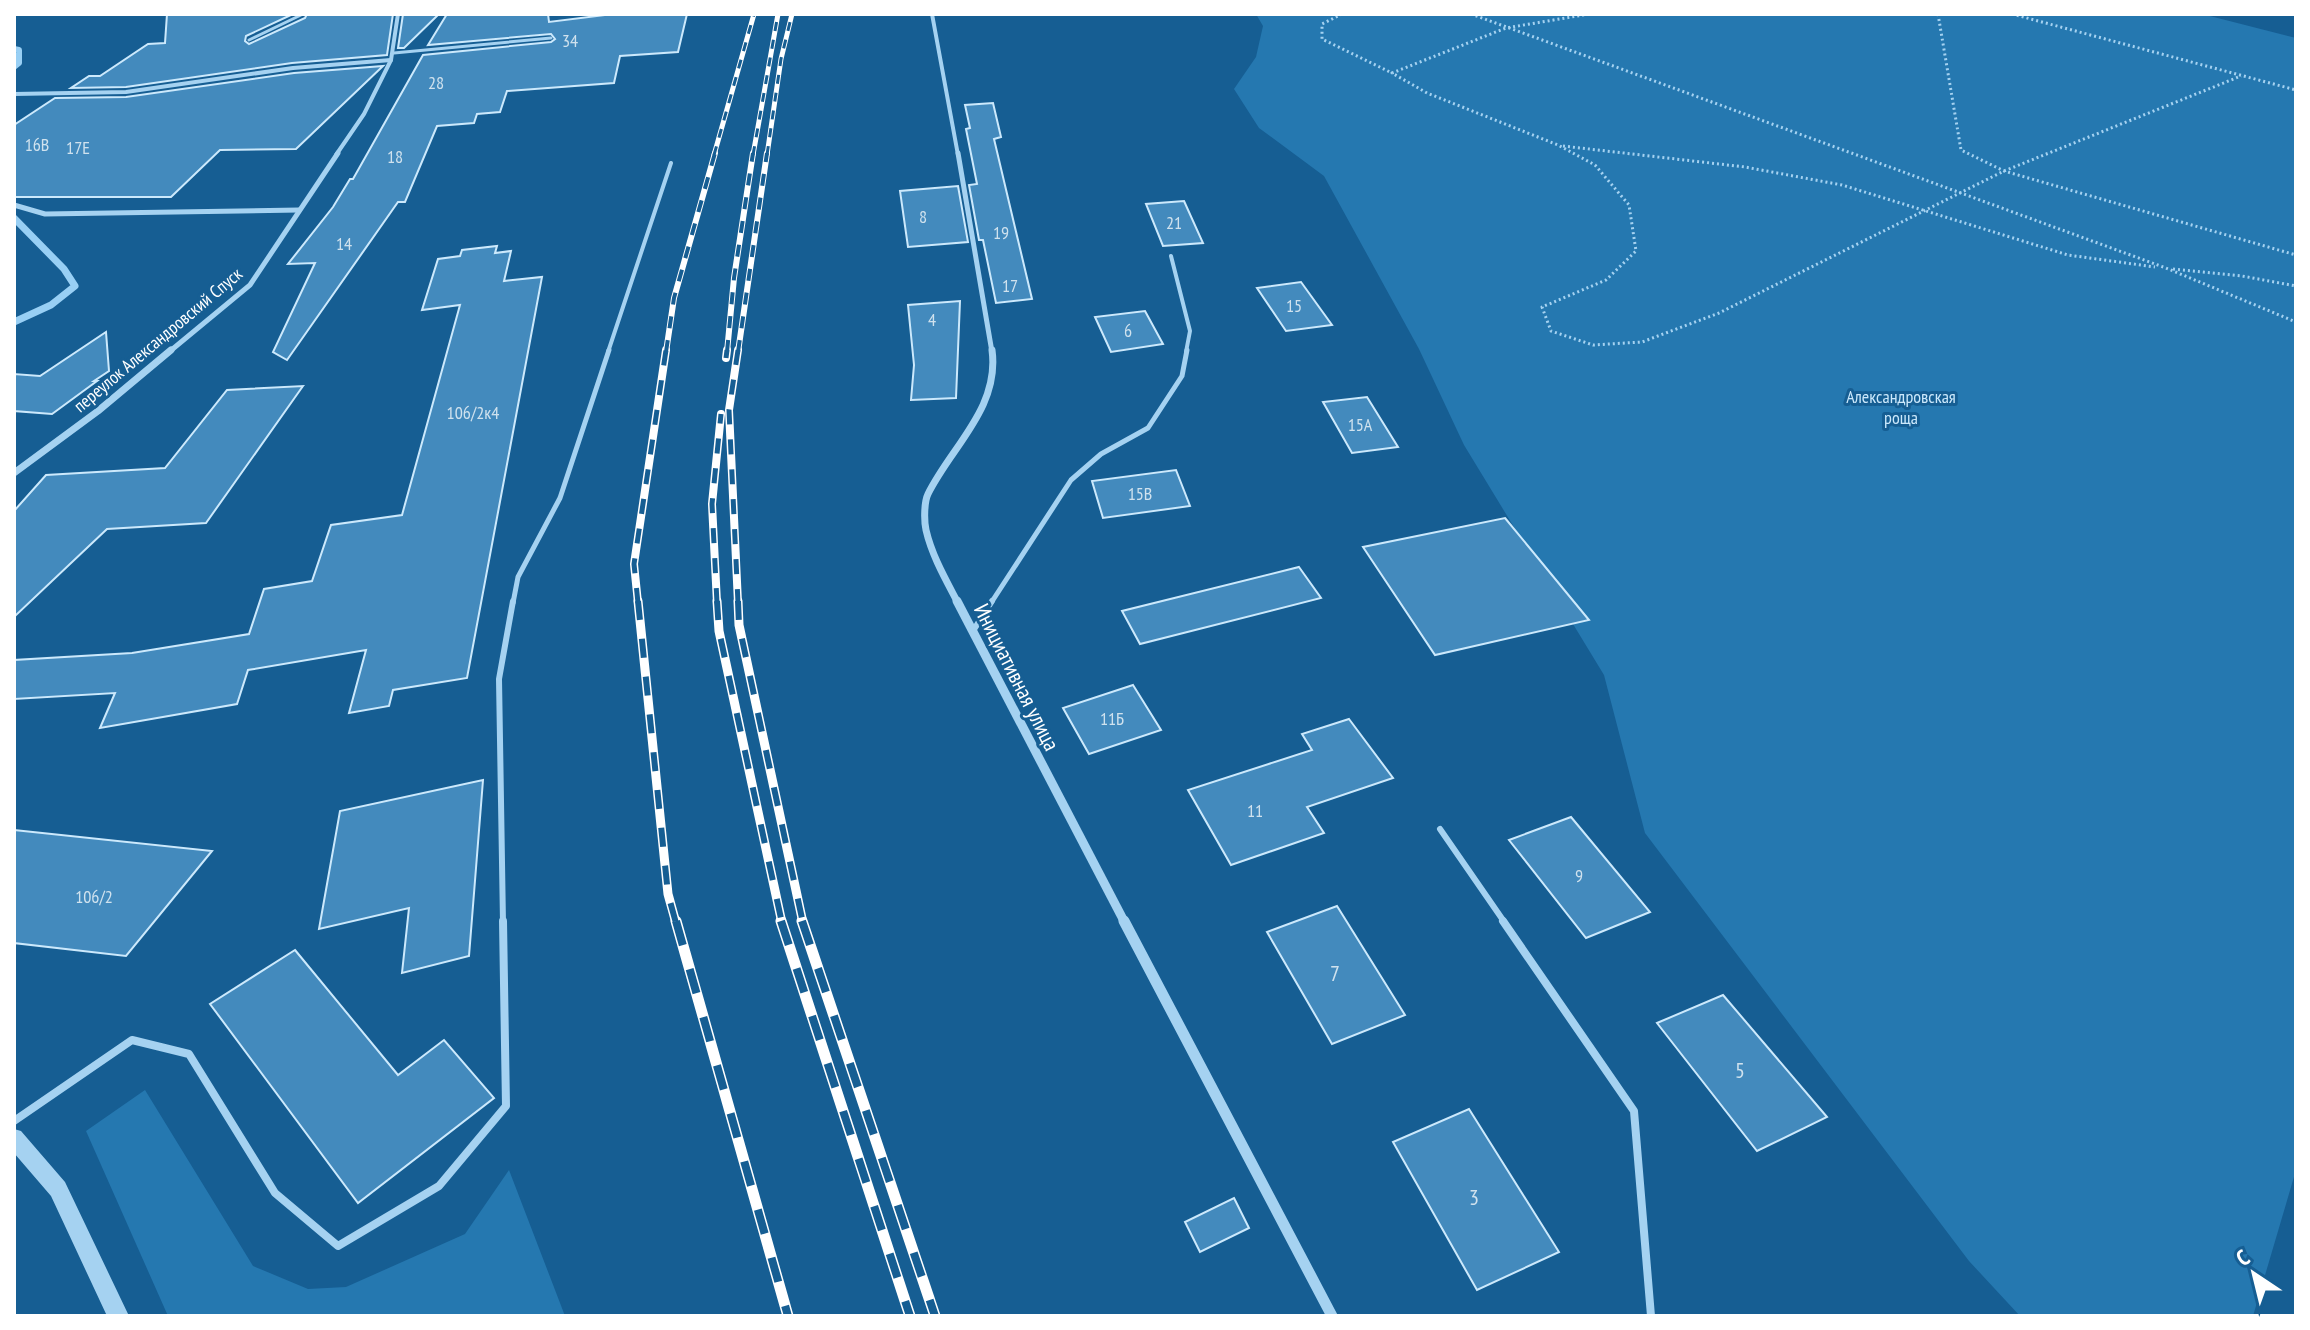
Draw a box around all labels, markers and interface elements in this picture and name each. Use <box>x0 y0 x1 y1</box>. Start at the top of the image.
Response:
house number: 34 <box>562 29 578 52</box>
house number: 28 <box>428 71 444 94</box>
house number: 16В <box>25 133 49 156</box>
house number: 17Е <box>66 136 90 159</box>
house number: 18 <box>387 145 403 168</box>
house number: 8 <box>919 205 927 228</box>
house number: 21 <box>1166 211 1182 234</box>
house number: 19 <box>993 221 1009 244</box>
house number: 14 <box>336 232 352 255</box>
street label: переулок Александровский Спуск <box>69 262 247 417</box>
house number: 17 <box>1002 274 1018 297</box>
house number: 15 <box>1286 294 1302 317</box>
house number: 4 <box>928 308 936 331</box>
house number: 6 <box>1124 319 1132 342</box>
park label: Александровская роща <box>1846 385 1956 429</box>
house number: 106/2к4 <box>447 401 499 424</box>
house number: 15А <box>1348 413 1373 436</box>
house number: 15В <box>1128 482 1152 505</box>
street label: Инициативная улица <box>968 599 1066 755</box>
house number: 11Б <box>1100 707 1124 730</box>
house number: 11 <box>1247 799 1263 822</box>
house number: 9 <box>1575 864 1583 887</box>
house number: 106/2 <box>75 885 113 908</box>
house number: 7 <box>1330 959 1340 987</box>
house number: 5 <box>1735 1056 1745 1084</box>
house number: 3 <box>1469 1183 1479 1211</box>
north arrow <box>2214 1234 2294 1314</box>
text: С <box>2230 1243 2255 1272</box>

